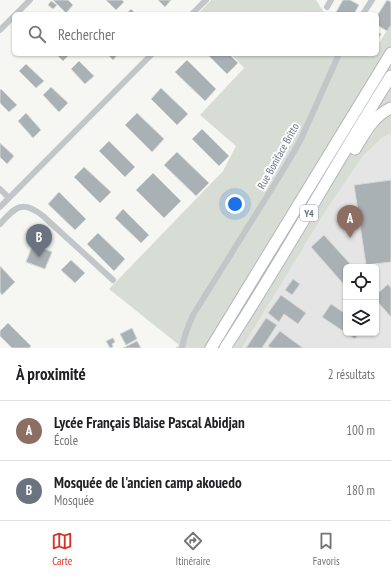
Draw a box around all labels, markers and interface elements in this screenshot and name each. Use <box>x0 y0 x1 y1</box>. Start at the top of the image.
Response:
search box <box>12 12 379 56</box>
icon: search <box>26 23 48 45</box>
text: Rechercher <box>58 25 115 44</box>
street label: Rue Boniface Britto <box>254 120 302 191</box>
your location <box>225 194 245 214</box>
road number: Y4 <box>300 205 318 221</box>
pin: A <box>337 205 363 238</box>
pin: B <box>26 224 52 257</box>
map controls <box>343 264 379 336</box>
button: locate <box>343 264 379 300</box>
button: layers <box>343 300 379 336</box>
text: À proximité <box>16 363 86 385</box>
text: 2 résultats <box>328 366 375 383</box>
text: Lycée Français Blaise Pascal Abidjan <box>54 413 245 432</box>
text: A <box>26 422 32 439</box>
text: 100 m <box>346 422 375 439</box>
text: École <box>54 432 78 449</box>
text: Mosquée de l'ancien camp akouedo <box>54 473 242 492</box>
text: B <box>26 482 32 499</box>
text: 180 m <box>346 482 375 499</box>
text: Mosquée <box>54 492 94 509</box>
tab: Carte <box>51 530 73 568</box>
tab: Itinéraire <box>176 530 210 568</box>
tab: Favoris <box>313 530 340 568</box>

